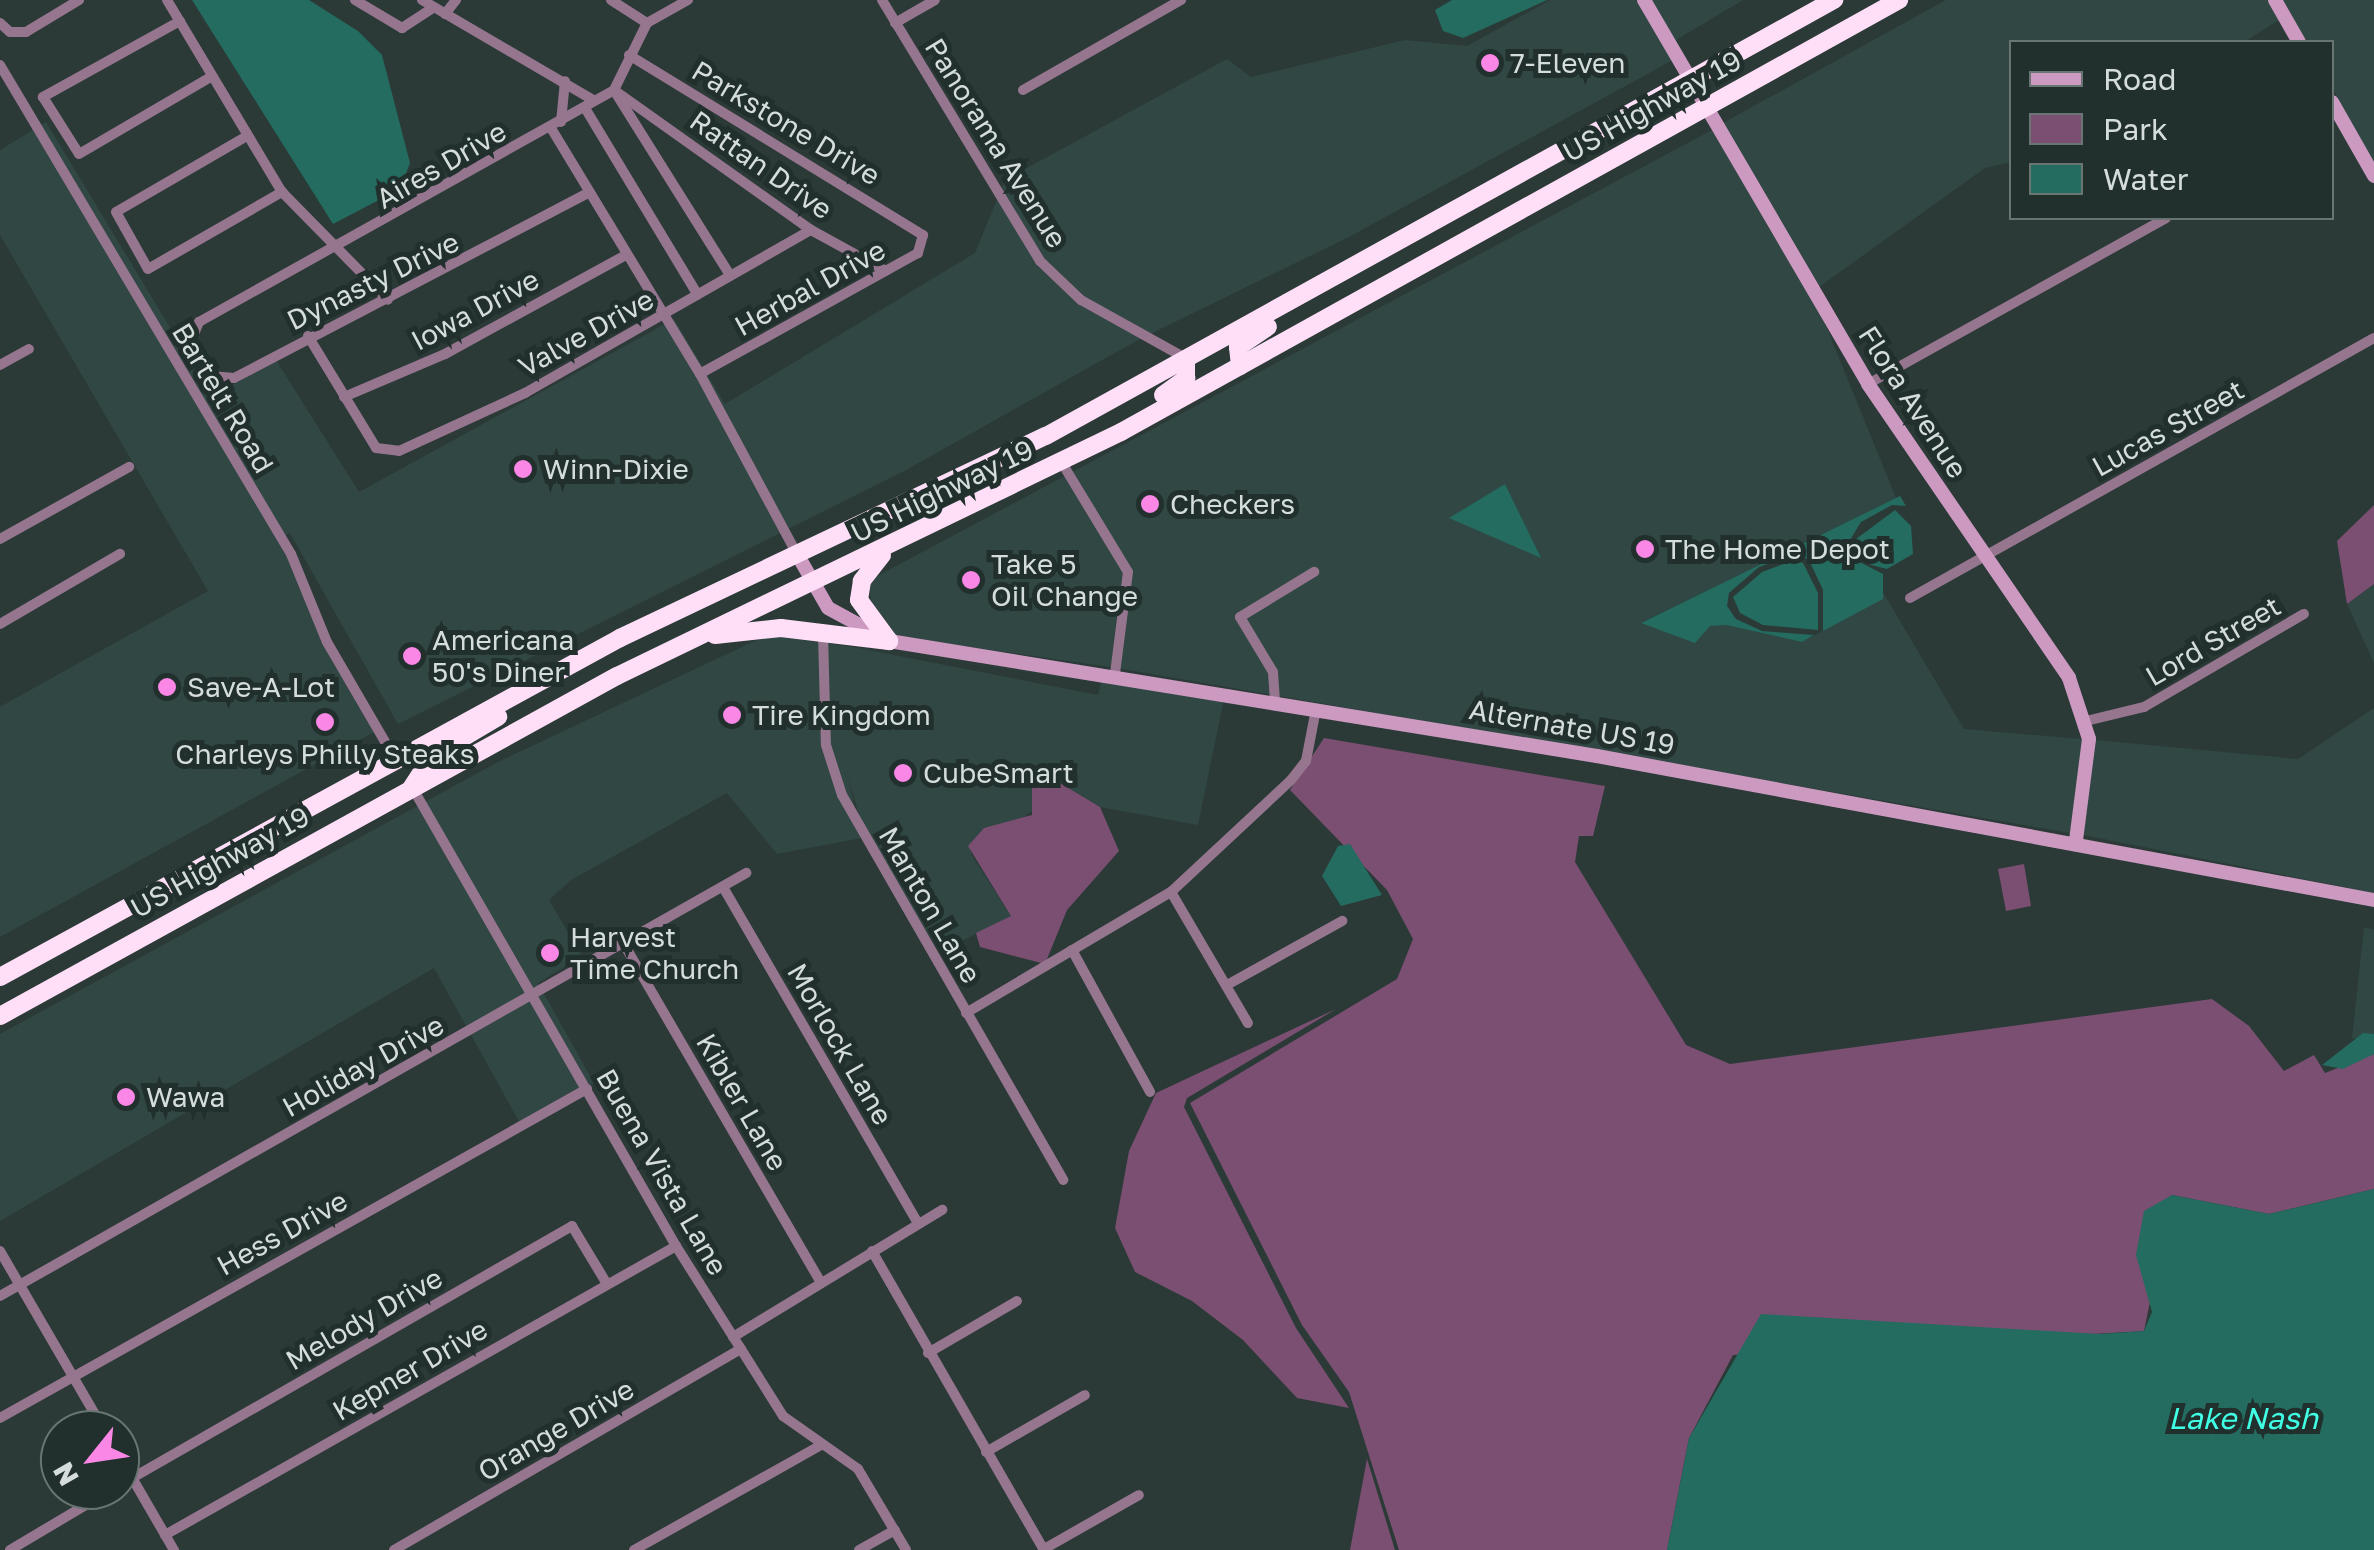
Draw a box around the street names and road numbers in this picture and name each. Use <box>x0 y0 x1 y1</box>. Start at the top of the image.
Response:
street label: Panorama Avenue <box>918 32 1074 254</box>
street label: US Highway 19 <box>1557 43 1747 169</box>
street label: Parkstone Drive <box>686 54 886 192</box>
street label: Rattan Drive <box>683 104 839 226</box>
street label: Aires Drive <box>370 114 512 216</box>
street label: Dynasty Drive <box>282 225 464 337</box>
street label: Herbal Drive <box>729 233 891 343</box>
street label: Iowa Drive <box>405 262 545 358</box>
street label: Valve Drive <box>513 282 659 384</box>
street label: Bartelt Road <box>165 317 281 479</box>
street label: Flora Avenue <box>1851 320 1975 484</box>
street label: Lucas Street <box>2086 373 2250 483</box>
street label: US Highway 19 <box>845 432 1039 550</box>
street label: Lord Street <box>2140 589 2286 693</box>
street label: Alternate US 19 <box>1467 692 1677 762</box>
street label: US Highway 19 <box>125 799 315 925</box>
street label: Manton Lane <box>872 821 988 989</box>
street label: Morlock Lane <box>780 957 900 1131</box>
street label: Holiday Drive <box>277 1008 449 1124</box>
street label: Kibler Lane <box>689 1028 795 1176</box>
street label: Buena Vista Lane <box>589 1063 735 1281</box>
street label: Hess Drive <box>211 1184 353 1282</box>
street label: Melody Drive <box>280 1261 448 1377</box>
street label: Kepner Drive <box>327 1312 493 1428</box>
street label: Orange Drive <box>472 1372 640 1488</box>

